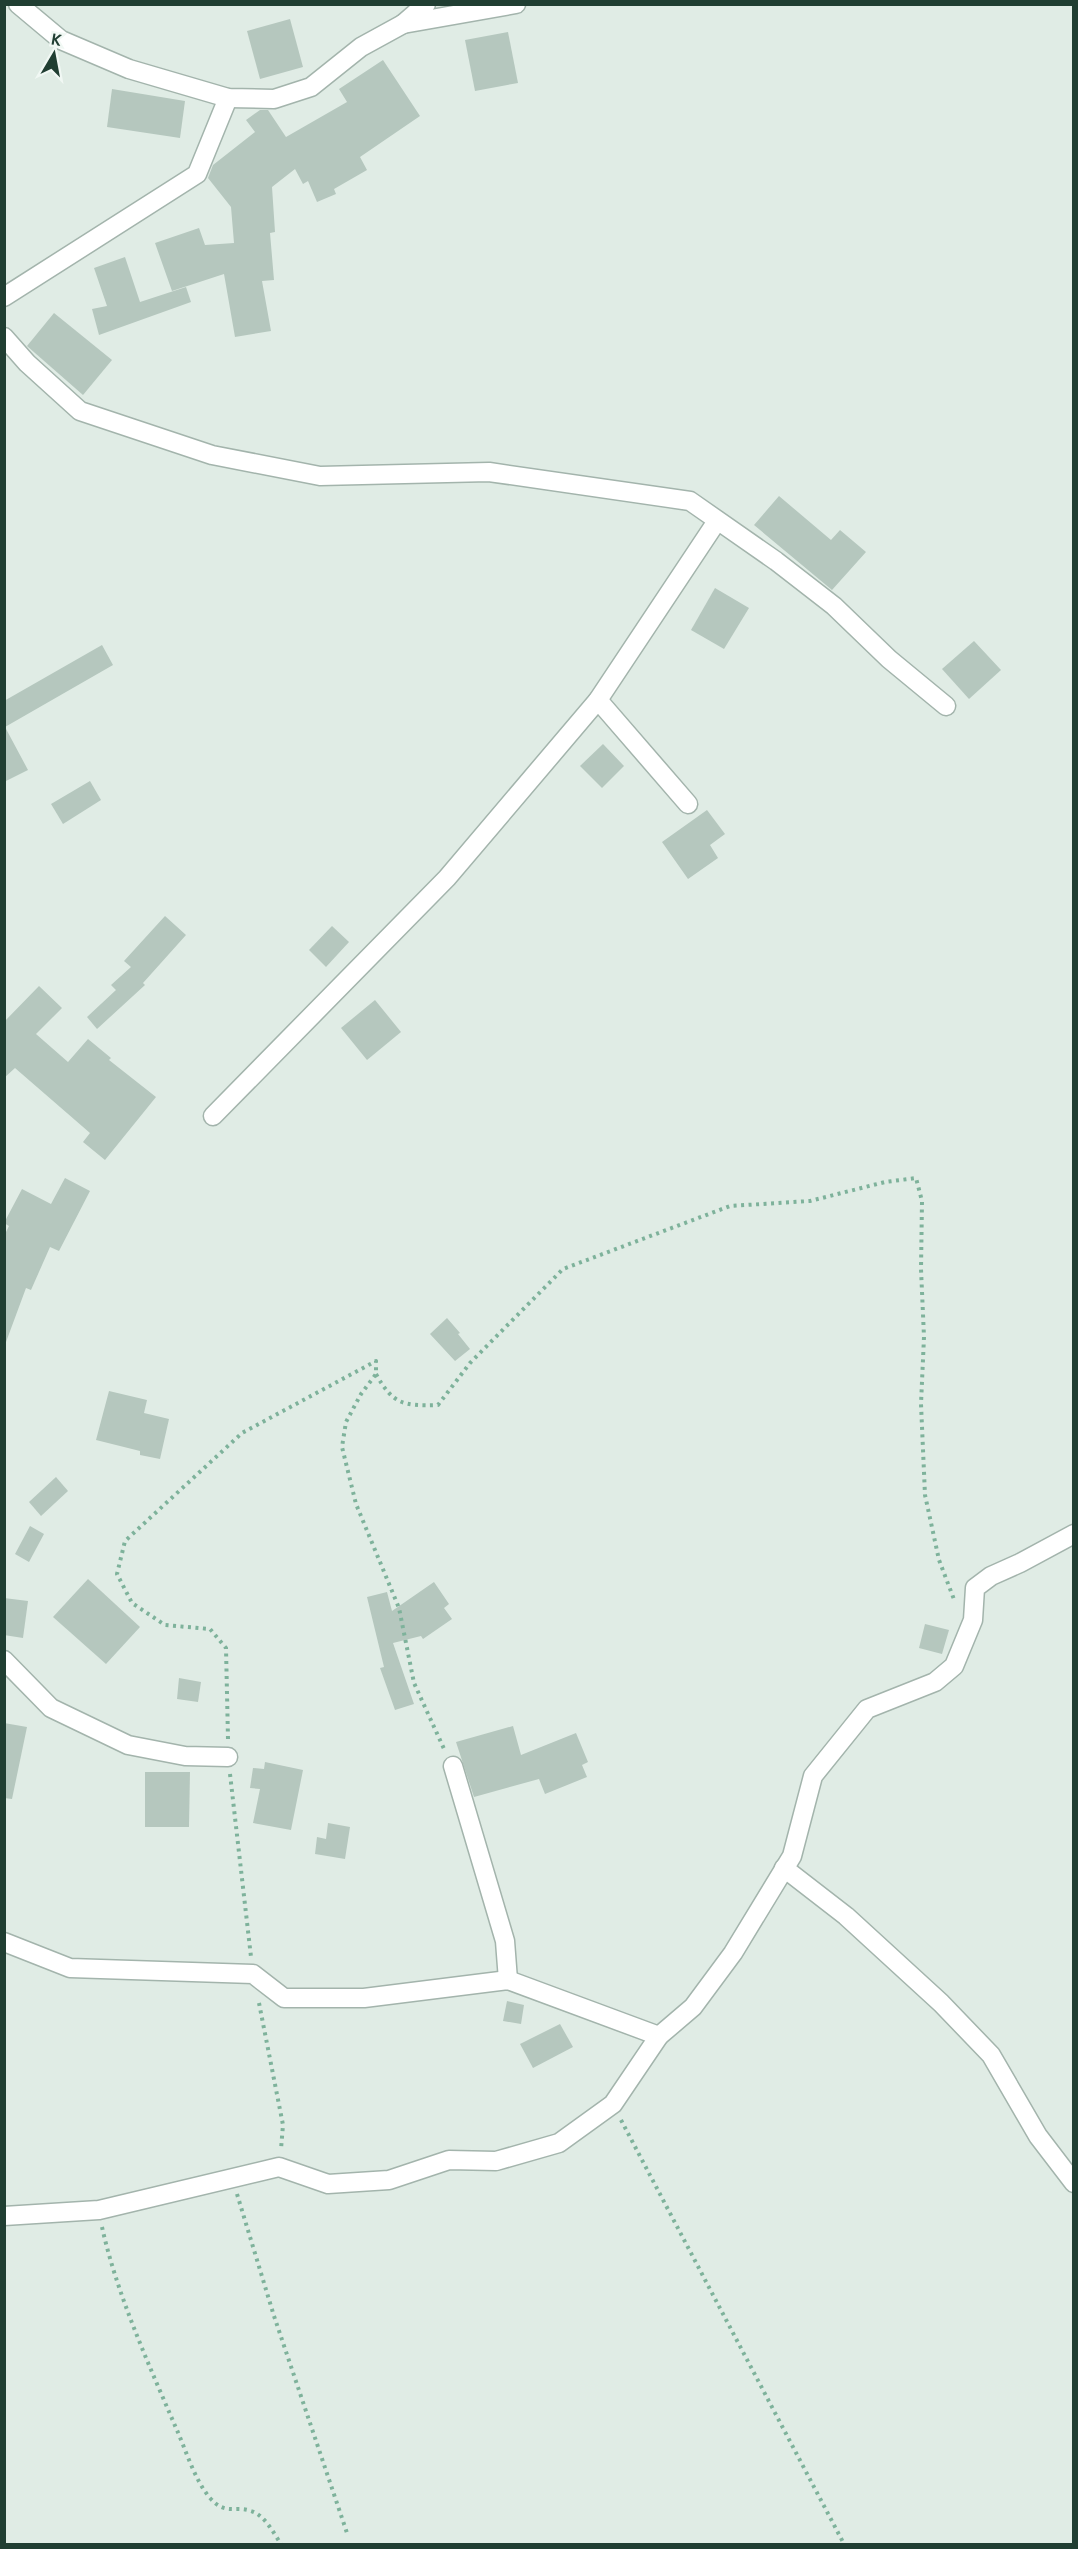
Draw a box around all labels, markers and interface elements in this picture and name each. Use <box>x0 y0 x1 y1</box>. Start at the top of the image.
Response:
north arrow <box>24 24 84 84</box>
text: K <box>50 29 63 51</box>

